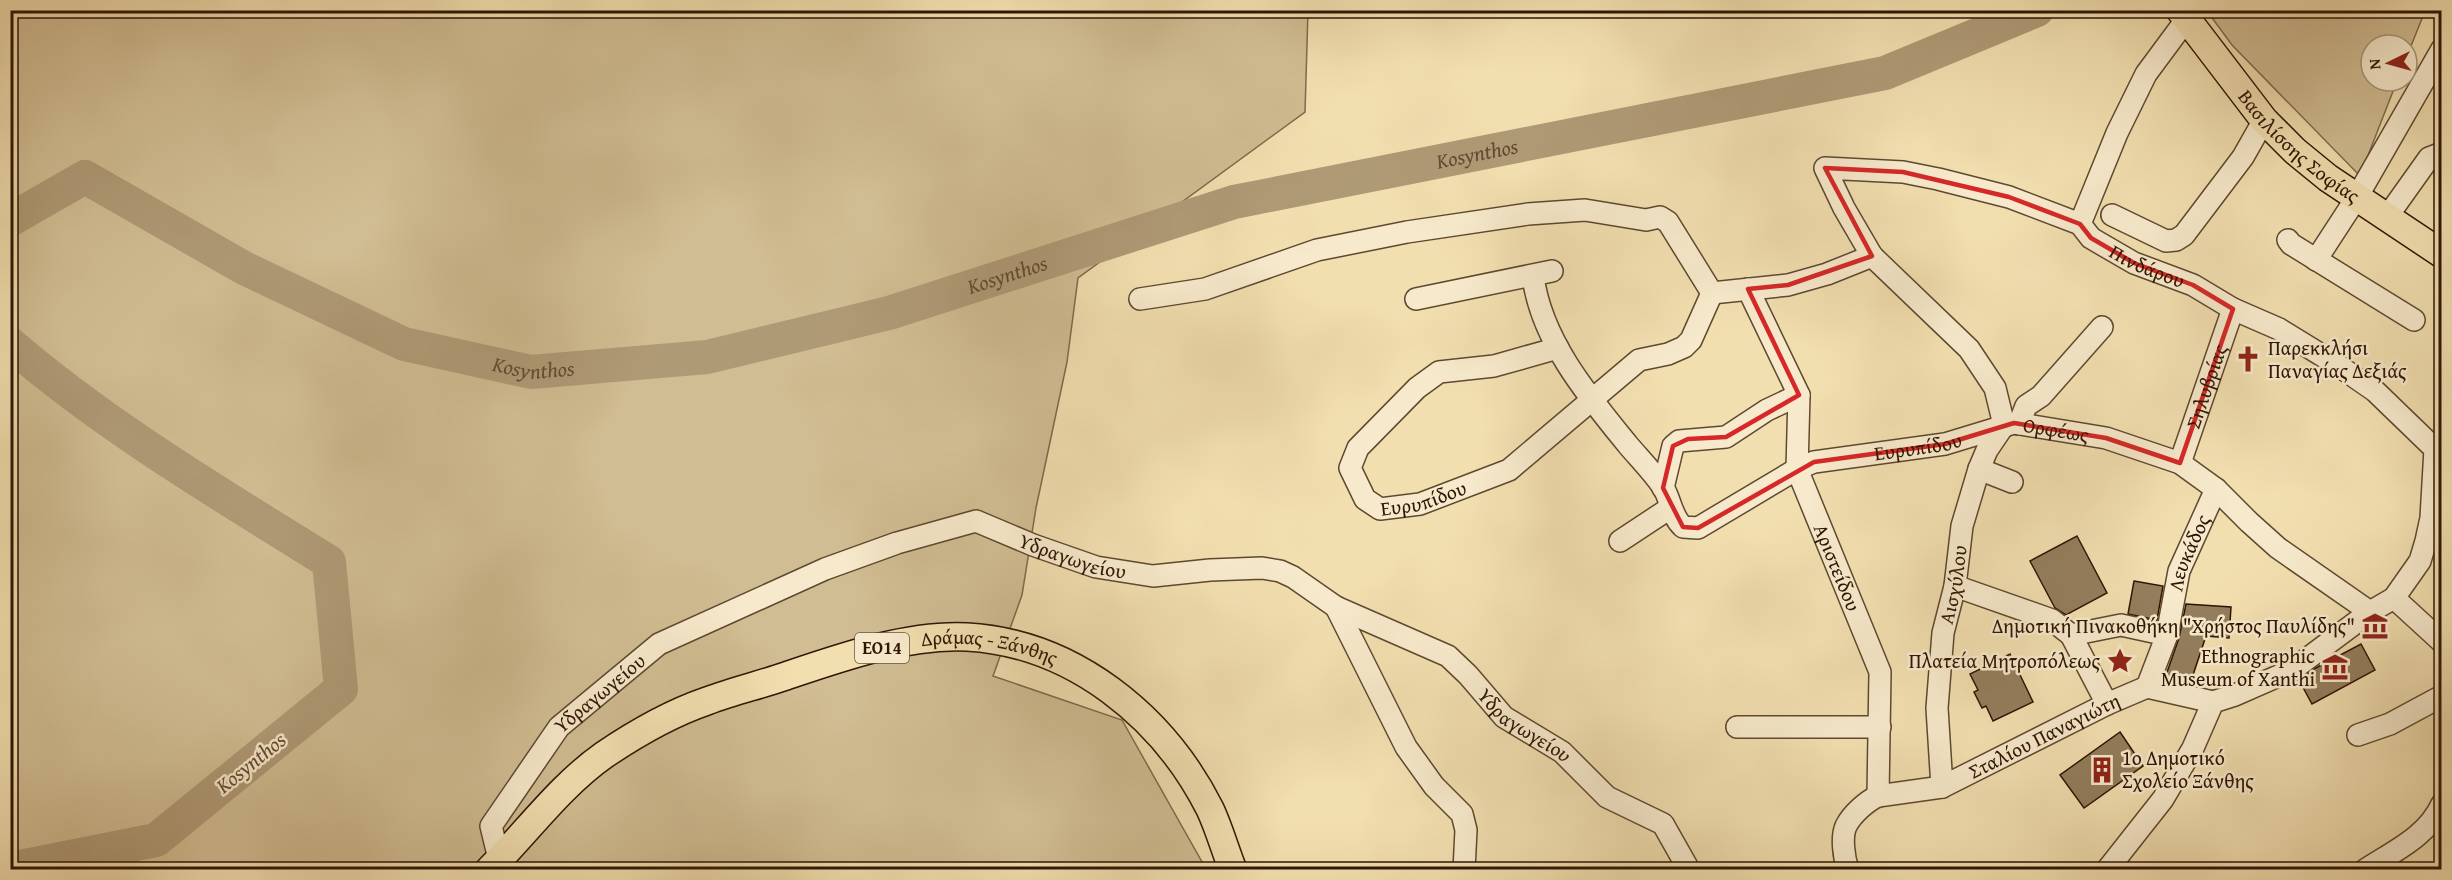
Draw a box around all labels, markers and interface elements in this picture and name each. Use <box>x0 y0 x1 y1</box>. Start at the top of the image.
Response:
north arrow <box>2359 33 2419 93</box>
text: N <box>2362 58 2386 71</box>
street label: Βασιλίσσης Σοφίας <box>2232 83 2366 210</box>
water label: Kosynthos <box>1433 130 1521 177</box>
street label: Πινδάρου <box>2104 237 2189 295</box>
water label: Kosynthos <box>962 247 1052 302</box>
place label: Παρεκκλήσι Παναγίας Δεξιάς <box>2268 333 2407 385</box>
street label: Σηλυβρίας <box>2178 340 2234 432</box>
church icon: Παρεκκλήσι Παναγίας Δεξιάς <box>2233 344 2263 374</box>
water label: Kosynthos <box>489 348 576 387</box>
street label: Ορφέως <box>2021 410 2092 449</box>
street label: Ευρυπίδου <box>1872 425 1965 468</box>
street label: Ευρυπίδου <box>1379 473 1470 523</box>
street label: Λευκάδος <box>2161 509 2217 594</box>
street label: Αριστείδου <box>1807 519 1869 615</box>
street label: Υδραγωγείου <box>1014 525 1128 586</box>
street label: Αισχύλου <box>1931 544 1974 627</box>
place label: Δημοτική Πινακοθήκη "Χρήστος Παυλίδης" <box>1992 611 2355 640</box>
museum icon: Δημοτική Πινακοθήκη "Χρήστος Παυλίδης" <box>2360 611 2390 641</box>
street label: Δράμας - Ξάνθης <box>919 622 1063 672</box>
road number: ΕΟ14 <box>855 633 909 663</box>
place label: Ethnographic Museum of Xanthi <box>2161 641 2315 693</box>
street label: Υδραγωγείου <box>547 646 651 740</box>
place label: Πλατεία Μητροπόλεως <box>1909 646 2101 675</box>
place icon: Πλατεία Μητροπόλεως <box>2105 646 2135 676</box>
museum icon: Ethnographic Museum of Xanthi <box>2320 652 2350 682</box>
street label: Υδραγωγείου <box>1471 681 1579 768</box>
street label: Σταλίου Παναγιώτη <box>1963 685 2124 786</box>
water label: Kosynthos <box>208 724 293 801</box>
place label: 1ο Δημοτικό Σχολείο Ξάνθης <box>2122 743 2254 795</box>
building icon: 1ο Δημοτικό Σχολείο Ξάνθης <box>2087 755 2117 785</box>

